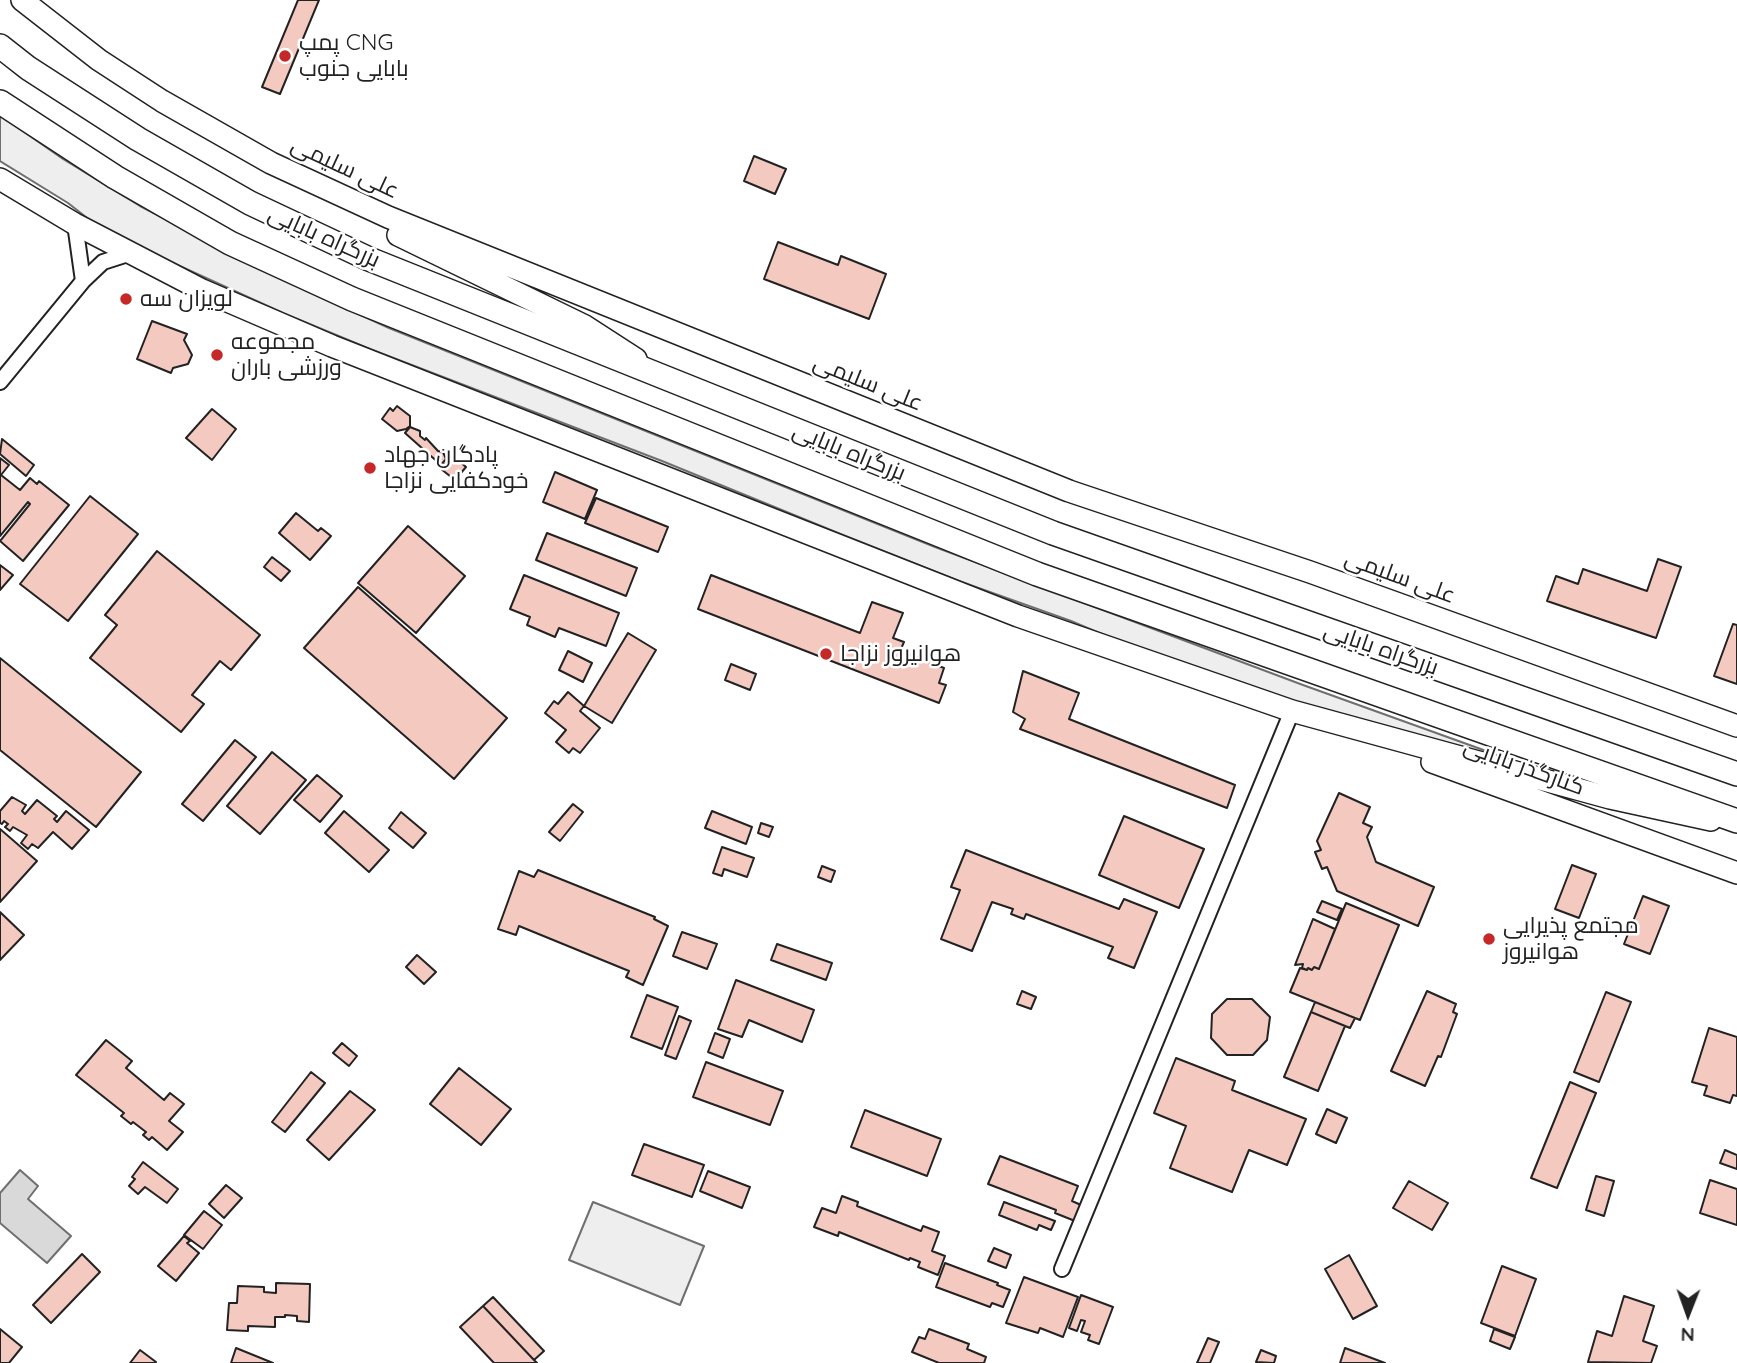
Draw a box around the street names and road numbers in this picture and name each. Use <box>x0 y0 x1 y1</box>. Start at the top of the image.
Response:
street label: علی سلیمی <box>287 131 403 205</box>
street label: بزرگراه بابایی <box>264 200 384 274</box>
street label: علی سلیمی <box>809 348 927 418</box>
street label: بزرگراه بابایی <box>788 417 910 487</box>
street label: علی سلیمی <box>1341 544 1459 610</box>
street label: بزرگراه بابایی <box>1320 616 1442 682</box>
street label: کنارگذر بابایی <box>1460 732 1588 802</box>

